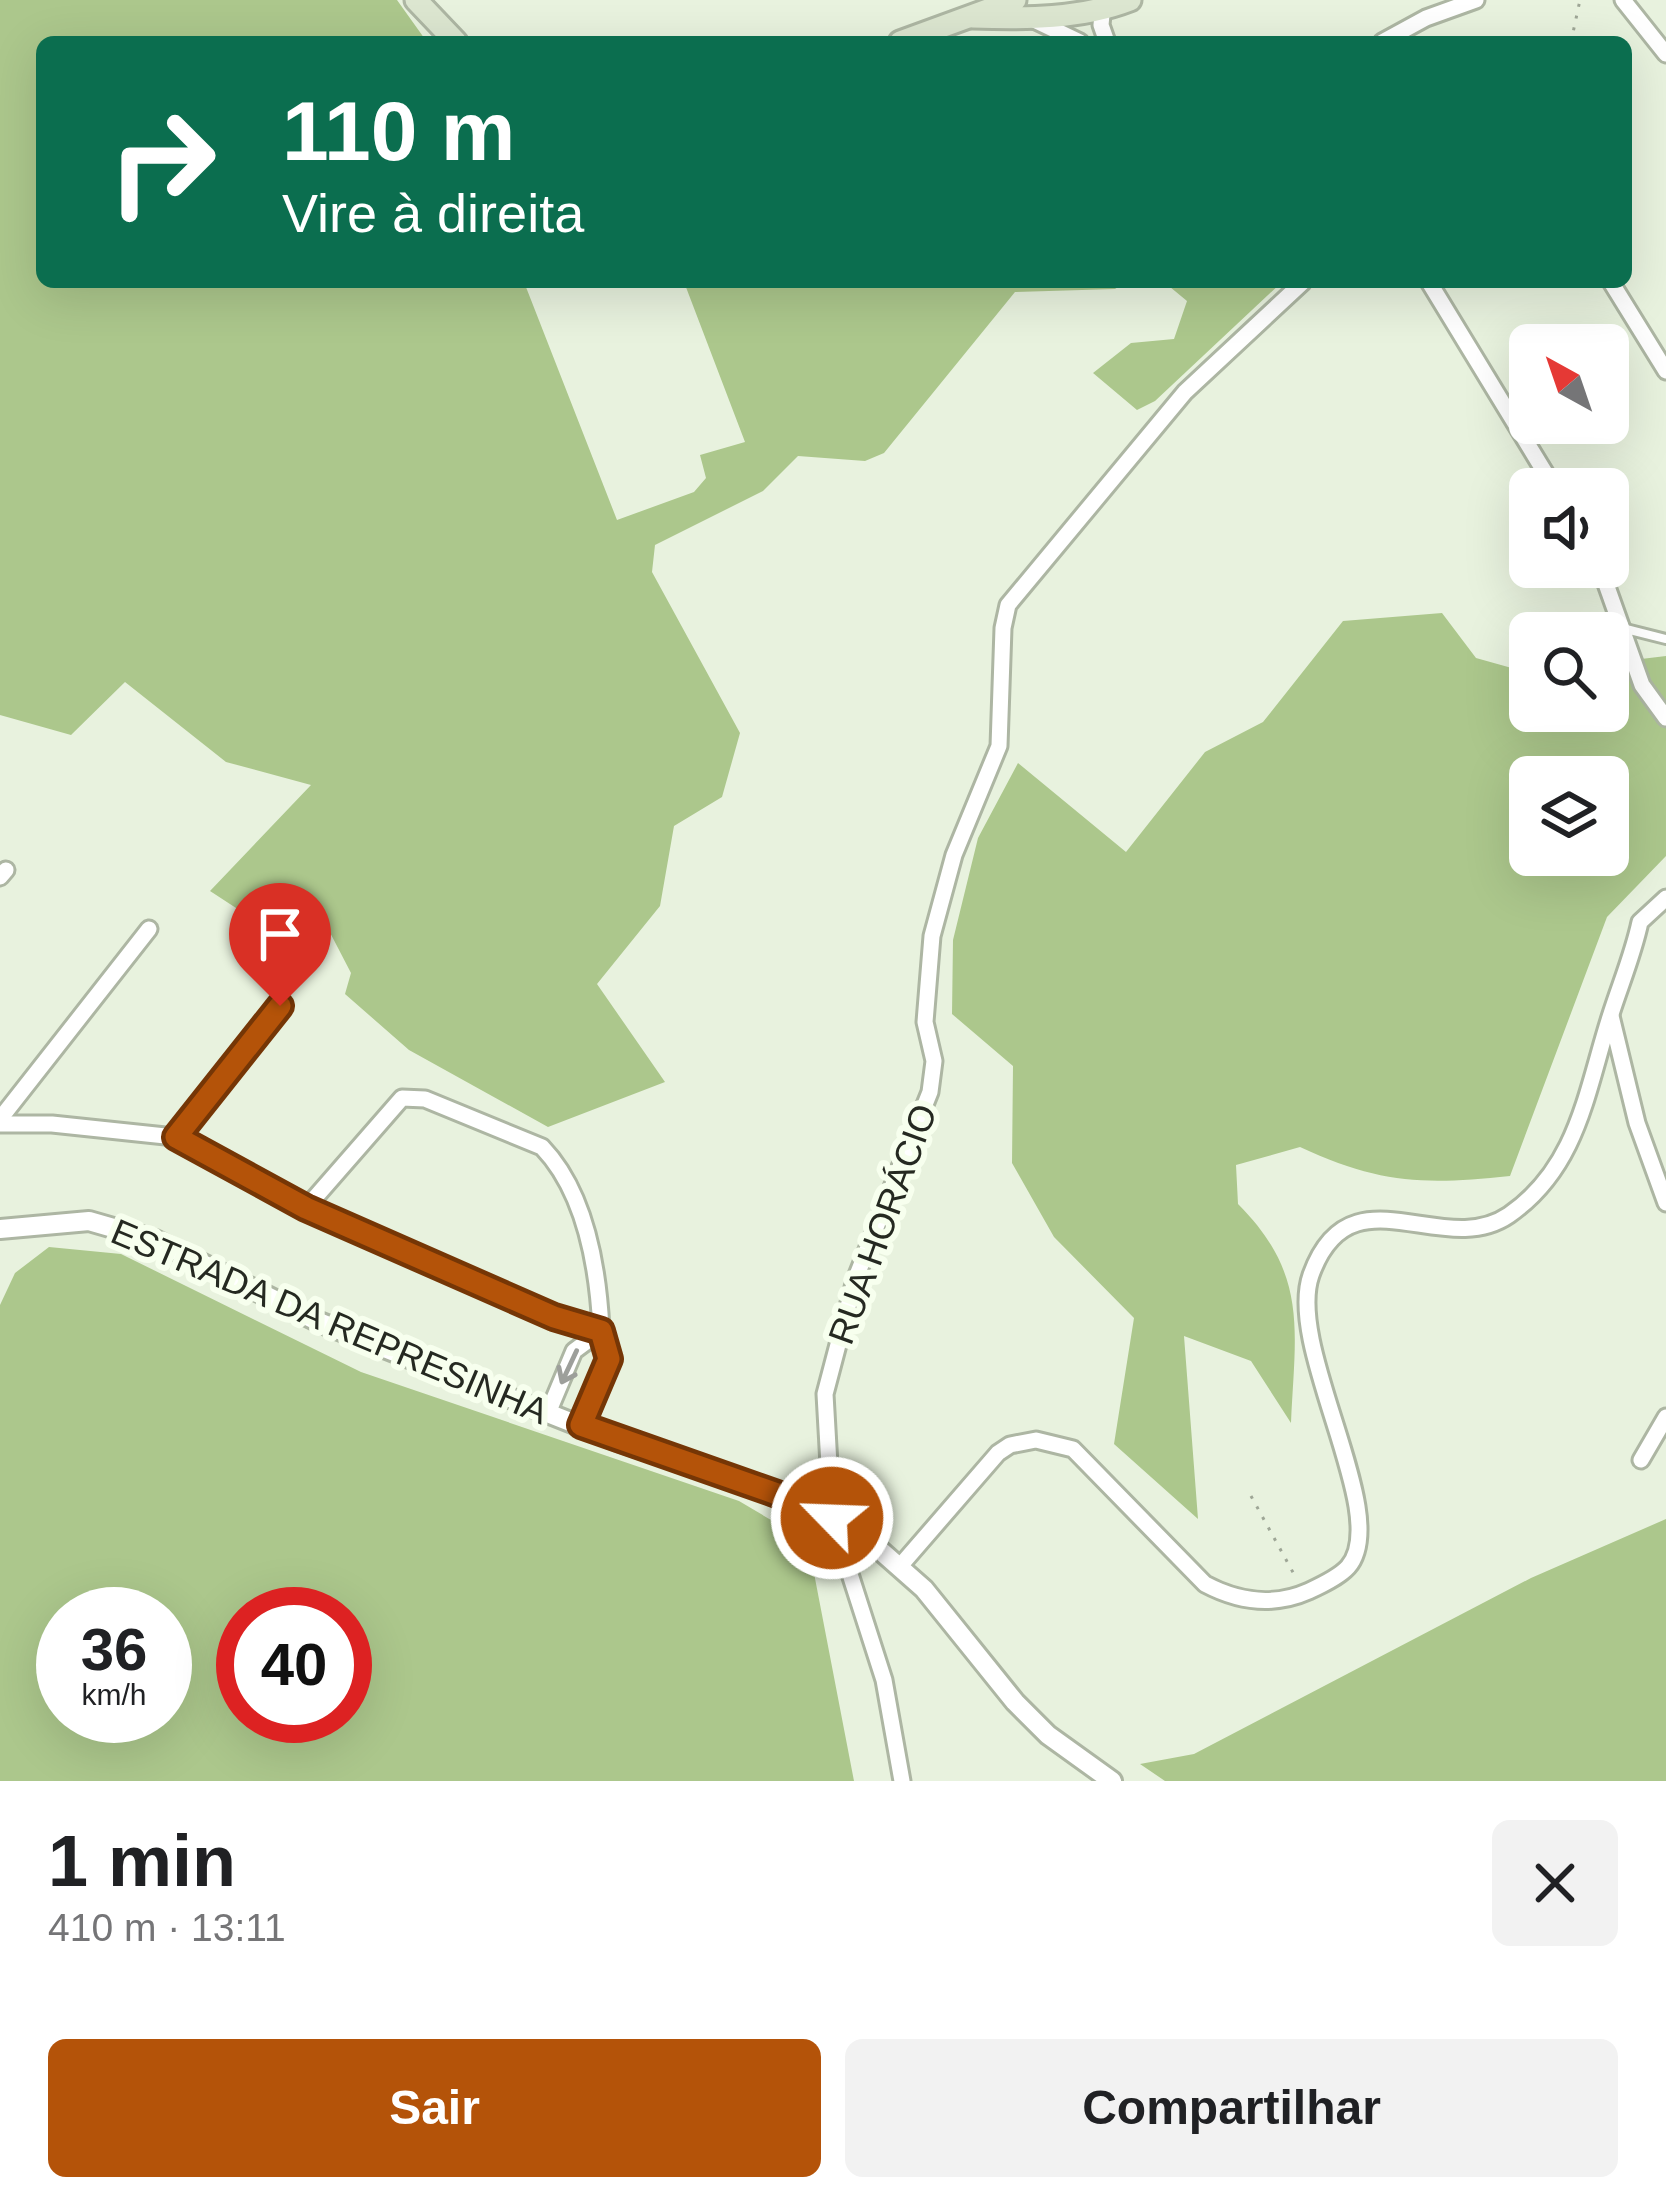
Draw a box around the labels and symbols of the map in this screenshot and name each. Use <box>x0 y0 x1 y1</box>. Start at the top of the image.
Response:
north arrow <box>1509 324 1629 444</box>
pin <box>229 883 331 1006</box>
street label: RUA HORÁCIO <box>820 1099 945 1350</box>
street label: ESTRADA DA REPRESINHA <box>105 1211 554 1432</box>
one-way arrow <box>556 1348 578 1384</box>
position arrow <box>769 1455 895 1581</box>
speed limit sign: 40 <box>216 1587 372 1743</box>

